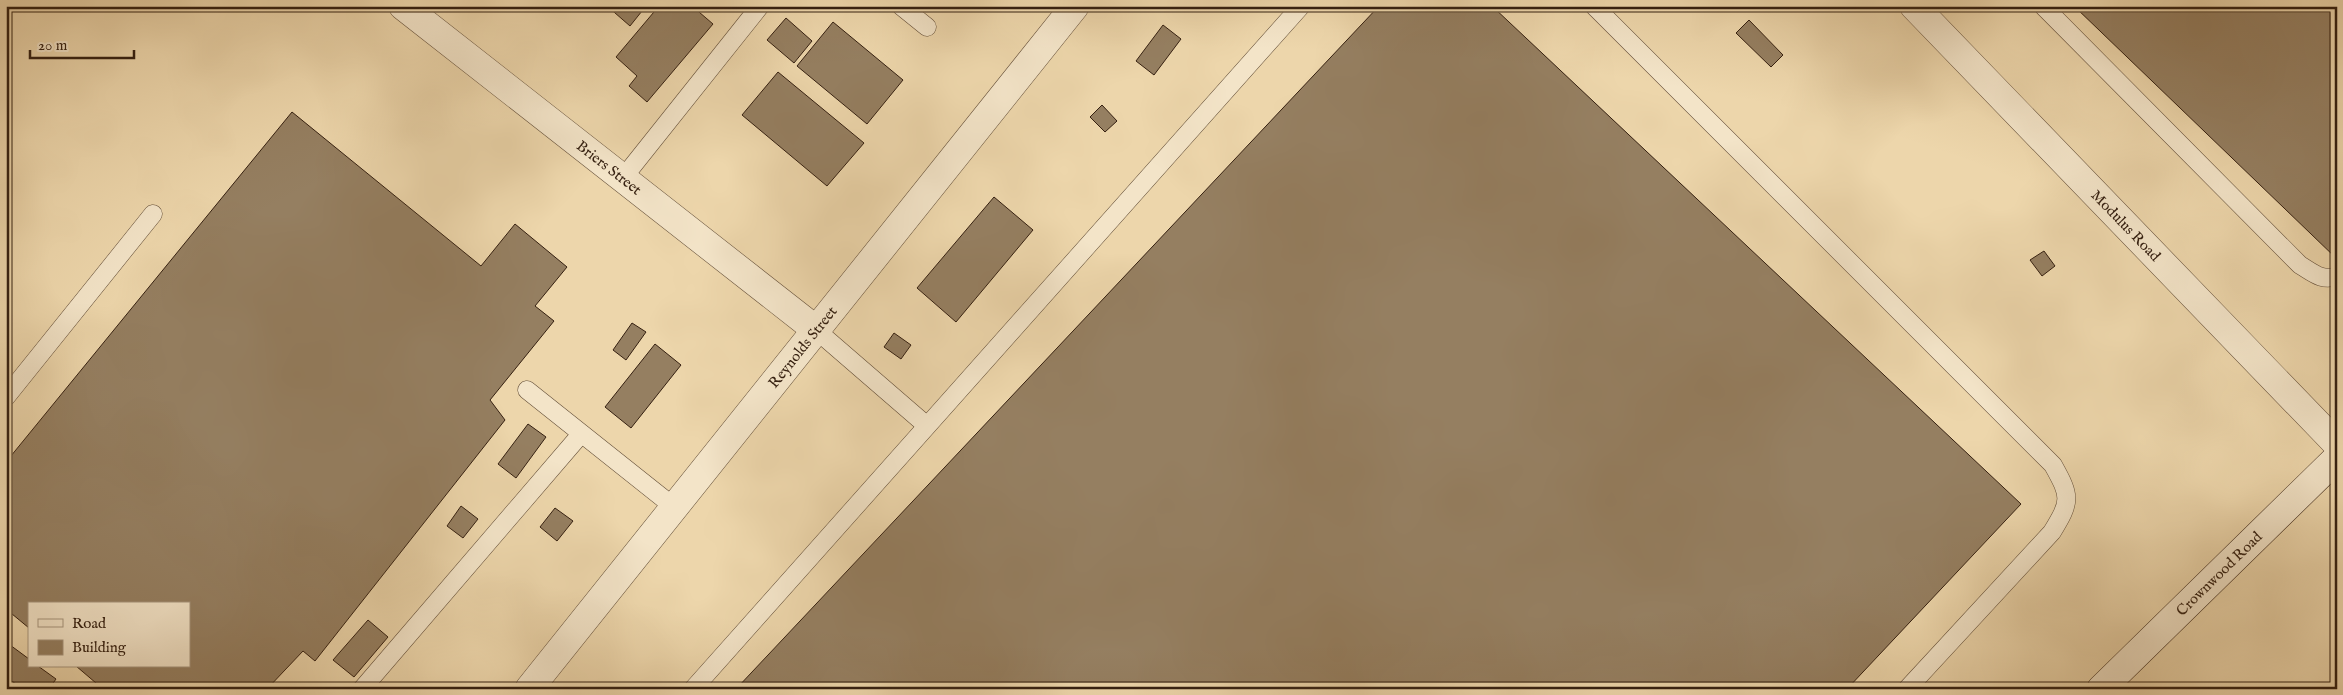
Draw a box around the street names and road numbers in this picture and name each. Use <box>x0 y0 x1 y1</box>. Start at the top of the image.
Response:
street label: Briers Street <box>572 137 645 199</box>
street label: Modulus Road <box>2087 186 2165 266</box>
street label: Reynolds Street <box>764 302 841 392</box>
street label: Crownwood Road <box>2172 527 2267 620</box>

